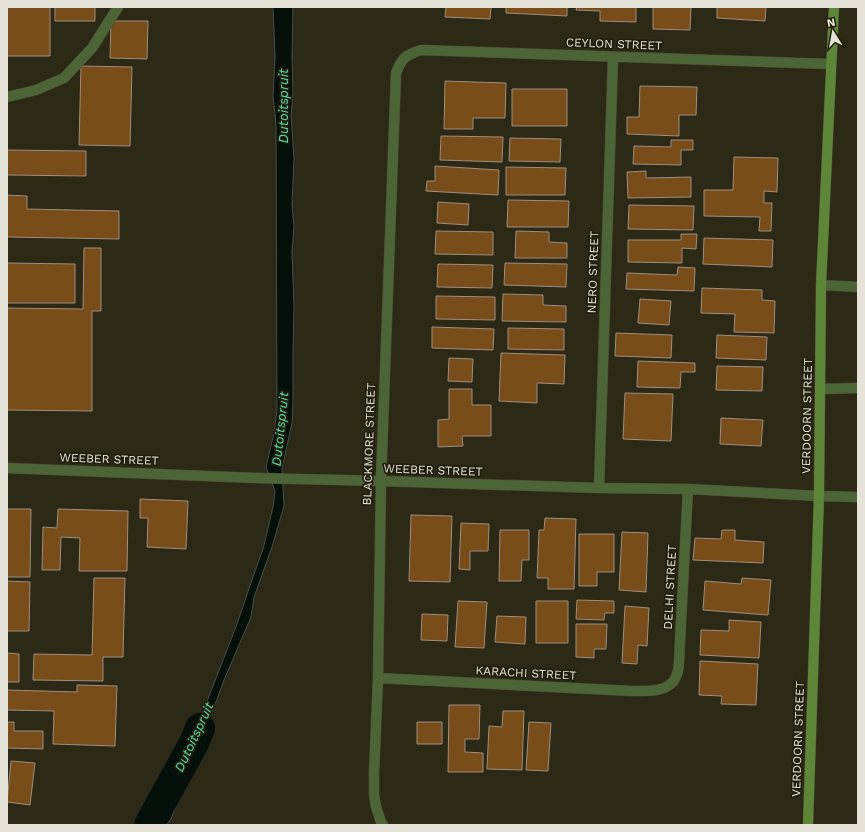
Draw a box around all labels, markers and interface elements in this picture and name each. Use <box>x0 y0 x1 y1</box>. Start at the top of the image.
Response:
north arrow <box>813 12 853 52</box>
text: N <box>826 16 836 30</box>
street label: CEYLON STREET <box>566 35 662 53</box>
water label: Dutoitspruit <box>276 68 291 143</box>
street label: NERO STREET <box>585 230 601 314</box>
street label: VERDOORN STREET <box>799 358 815 474</box>
street label: BLACKMORE STREET <box>360 382 378 506</box>
water label: Dutoitspruit <box>269 390 291 467</box>
street label: WEEBER STREET <box>59 450 159 468</box>
street label: WEEBER STREET <box>383 461 483 479</box>
street label: DELHI STREET <box>661 544 679 630</box>
street label: KARACHI STREET <box>475 663 577 683</box>
street label: VERDOORN STREET <box>789 681 807 797</box>
water label: Dutoitspruit <box>171 699 217 774</box>

